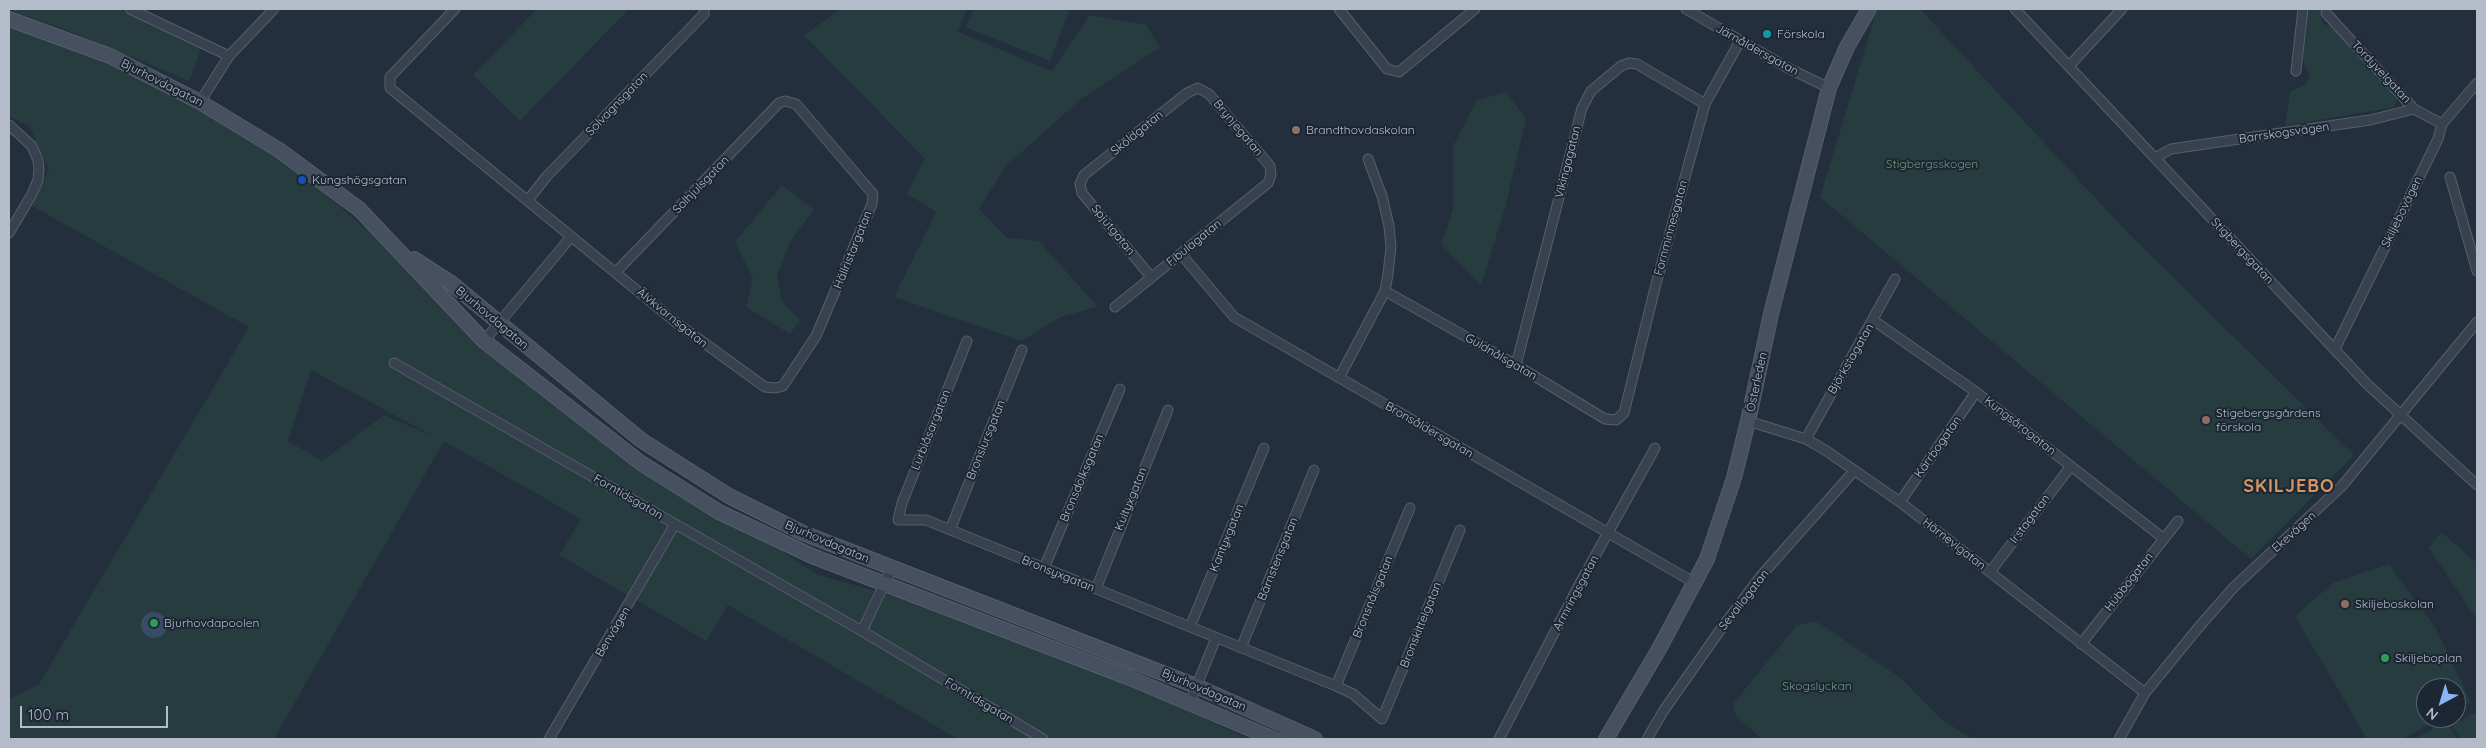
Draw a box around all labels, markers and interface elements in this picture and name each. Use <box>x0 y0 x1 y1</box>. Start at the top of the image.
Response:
street label: Järnåldersgatan <box>1713 21 1801 79</box>
place label: Förskola <box>1777 27 1825 41</box>
marker: Förskola <box>1761 28 1773 40</box>
street label: Tordyvelgatan <box>2348 38 2414 106</box>
street label: Bjurhovdagatan <box>118 56 206 110</box>
street label: Solvagnsgatan <box>583 69 651 139</box>
street label: Brynjegatan <box>1210 97 1266 159</box>
street label: Sköldgatan <box>1108 107 1166 159</box>
street label: Barrskogsvägen <box>2238 120 2330 146</box>
place label: Brandthovdaskolan <box>1306 123 1415 137</box>
marker: Brandthovdaskolan <box>1290 124 1302 136</box>
street label: Vikingagatan <box>1552 124 1584 200</box>
street label: Solhjulsgatan <box>670 153 732 217</box>
park label: Stigbergsskogen <box>1886 157 1978 171</box>
place label: Kungshögsgatan <box>312 173 407 187</box>
marker: Kungshögsgatan <box>296 174 308 186</box>
street label: Skiljebovägen <box>2379 174 2425 250</box>
street label: Fornminnesgatan <box>1651 179 1691 277</box>
street label: Spjutgatan <box>1088 202 1138 258</box>
street label: Hällristargatan <box>831 209 875 291</box>
street label: Stigbergsgatan <box>2208 215 2276 287</box>
street label: Fibulagatan <box>1164 216 1224 270</box>
street label: Bjurhovdagatan <box>453 283 531 353</box>
street label: Älvkvarnsgatan <box>634 285 710 351</box>
street label: Björkstagatan <box>1825 321 1877 397</box>
street label: Guldnålsgatan <box>1462 331 1540 383</box>
street label: Österleden <box>1744 351 1770 413</box>
street label: Lurblåsargatan <box>908 388 954 472</box>
street label: Kungsåragatan <box>1981 394 2059 458</box>
street label: Bronslursgatan <box>963 398 1009 482</box>
street label: Bronsåldersgatan <box>1382 399 1476 461</box>
place label: Stigebergsgårdens förskola <box>2216 406 2321 434</box>
street label: Kärrbogatan <box>1911 413 1965 481</box>
marker: Stigebergsgårdens förskola <box>2200 414 2212 426</box>
street label: Bronsdolksgatan <box>1057 432 1107 524</box>
street label: Kultyxgatan <box>1112 465 1150 533</box>
street label: Forntidsgatan <box>591 471 665 523</box>
district label: SKILJEBO <box>2242 476 2336 498</box>
street label: Irstagatan <box>2007 492 2053 546</box>
street label: Kantyxgatan <box>1207 502 1247 574</box>
street label: Ekevägen <box>2269 508 2319 556</box>
street label: Bärnstensgatan <box>1255 515 1301 603</box>
street label: Härnevigatan <box>1920 515 1988 573</box>
street label: Bjurhovdagatan <box>783 518 871 566</box>
street label: Hubbogatan <box>2102 550 2156 614</box>
street label: Bronsyxgatan <box>1019 553 1097 595</box>
street label: Armringsgatan <box>1550 553 1602 633</box>
street label: Bronsnålsgatan <box>1350 554 1396 640</box>
street label: Sevallagatan <box>1716 567 1772 633</box>
street label: Bronskittelgatan <box>1397 580 1445 670</box>
place label: Skiljeboskolan <box>2355 597 2434 611</box>
marker: Skiljeboskolan <box>2339 598 2351 610</box>
street label: Benvägen <box>592 604 634 660</box>
place label: Bjurhovdapoolen <box>164 616 259 630</box>
marker: Bjurhovdapoolen <box>148 617 160 629</box>
place label: Skiljeboplan <box>2395 651 2462 665</box>
marker: Skiljeboplan <box>2379 652 2391 664</box>
street label: Bjurhovdagatan <box>1160 666 1248 714</box>
street label: Forntidsgatan <box>942 675 1016 727</box>
north arrow <box>2416 678 2466 728</box>
park label: Skogslyckan <box>1782 679 1852 693</box>
scale bar <box>22 696 170 728</box>
text: N <box>2423 704 2442 724</box>
text: 100 m <box>28 705 69 724</box>

